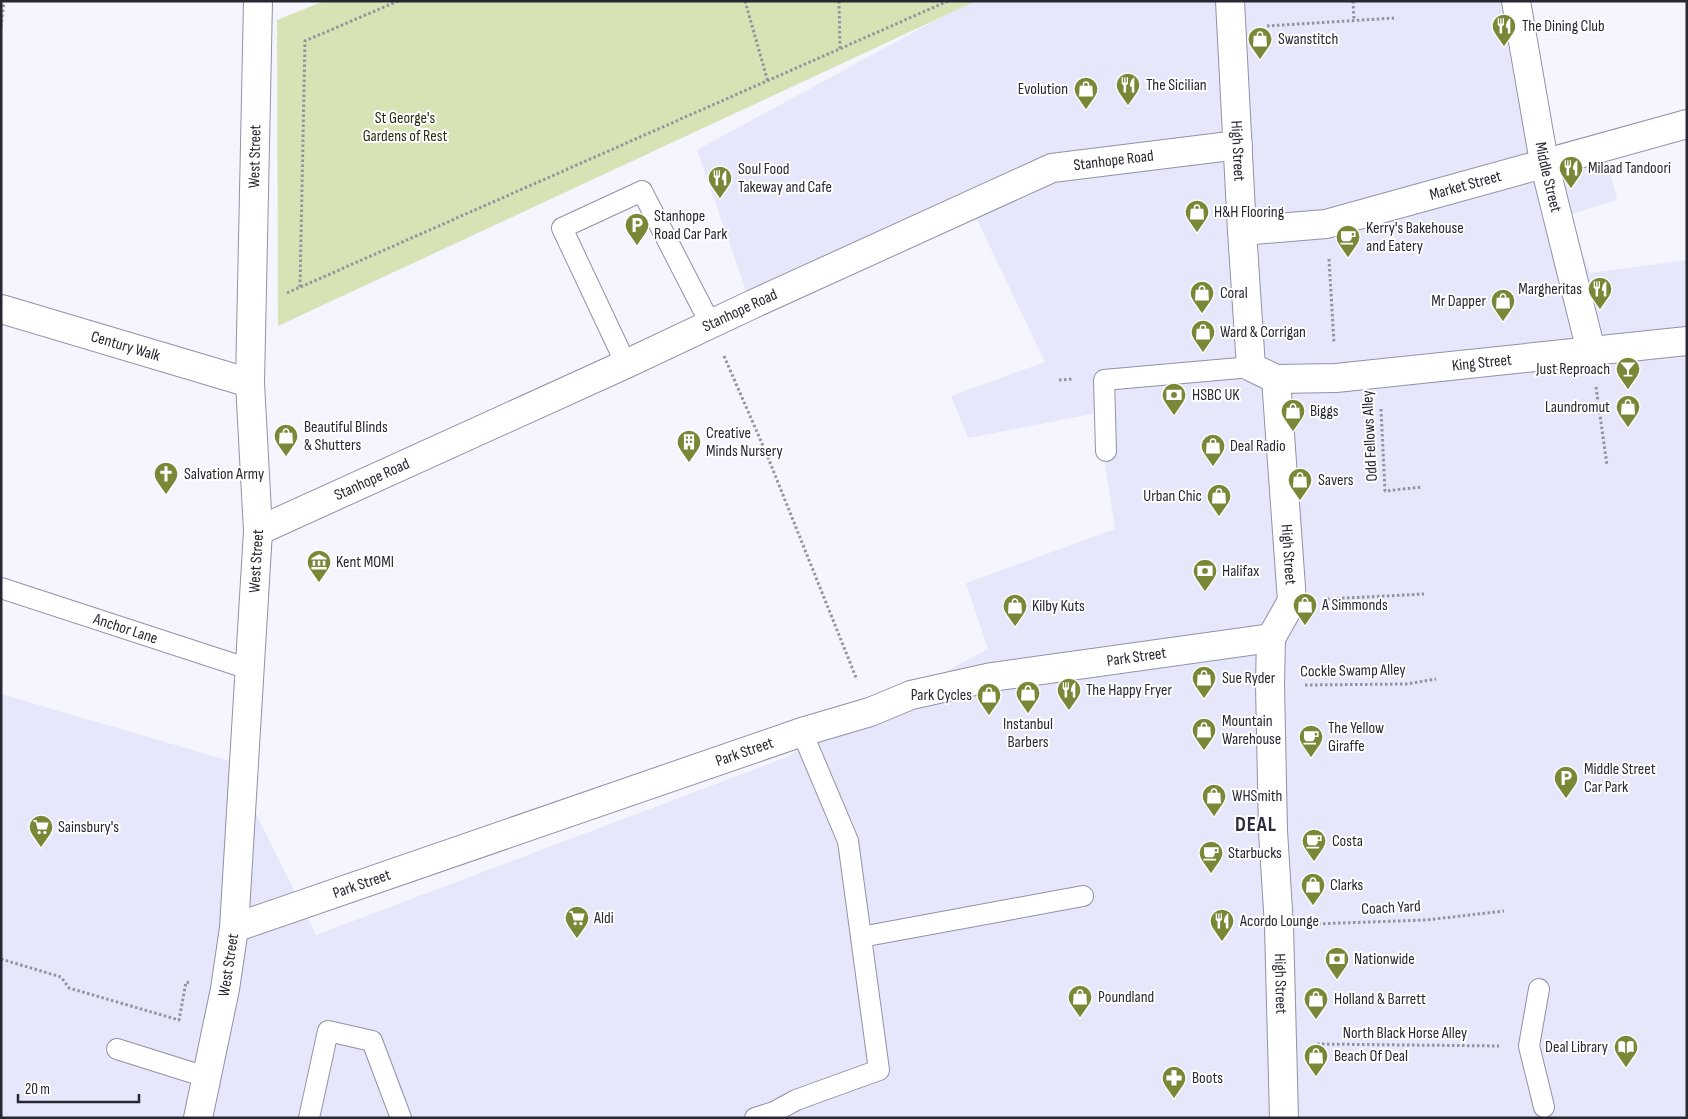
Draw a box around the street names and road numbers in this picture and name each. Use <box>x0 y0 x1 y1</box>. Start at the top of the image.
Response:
street label: High Street <box>1227 120 1249 182</box>
street label: West Street <box>245 124 265 188</box>
street label: Middle Street <box>1531 140 1566 214</box>
street label: Stanhope Road <box>1072 146 1155 175</box>
street label: Market Street <box>1427 166 1504 204</box>
street label: Stanhope Road <box>699 285 780 336</box>
street label: Century Walk <box>89 327 163 365</box>
street label: King Street <box>1451 350 1513 375</box>
street label: Odd Fellows Alley <box>1358 390 1382 482</box>
street label: Stanhope Road <box>331 454 412 505</box>
street label: High Street <box>1277 524 1300 586</box>
street label: West Street <box>245 529 268 593</box>
street label: Anchor Lane <box>90 609 160 648</box>
street label: Park Street <box>1106 643 1168 670</box>
street label: Cockle Swamp Alley <box>1300 661 1406 681</box>
street label: Park Street <box>713 733 776 771</box>
street label: Park Street <box>330 865 393 903</box>
street label: Coach Yard <box>1361 897 1421 919</box>
street label: West Street <box>214 932 243 998</box>
street label: High Street <box>1270 953 1291 1014</box>
street label: North Black Horse Alley <box>1343 1024 1467 1043</box>

